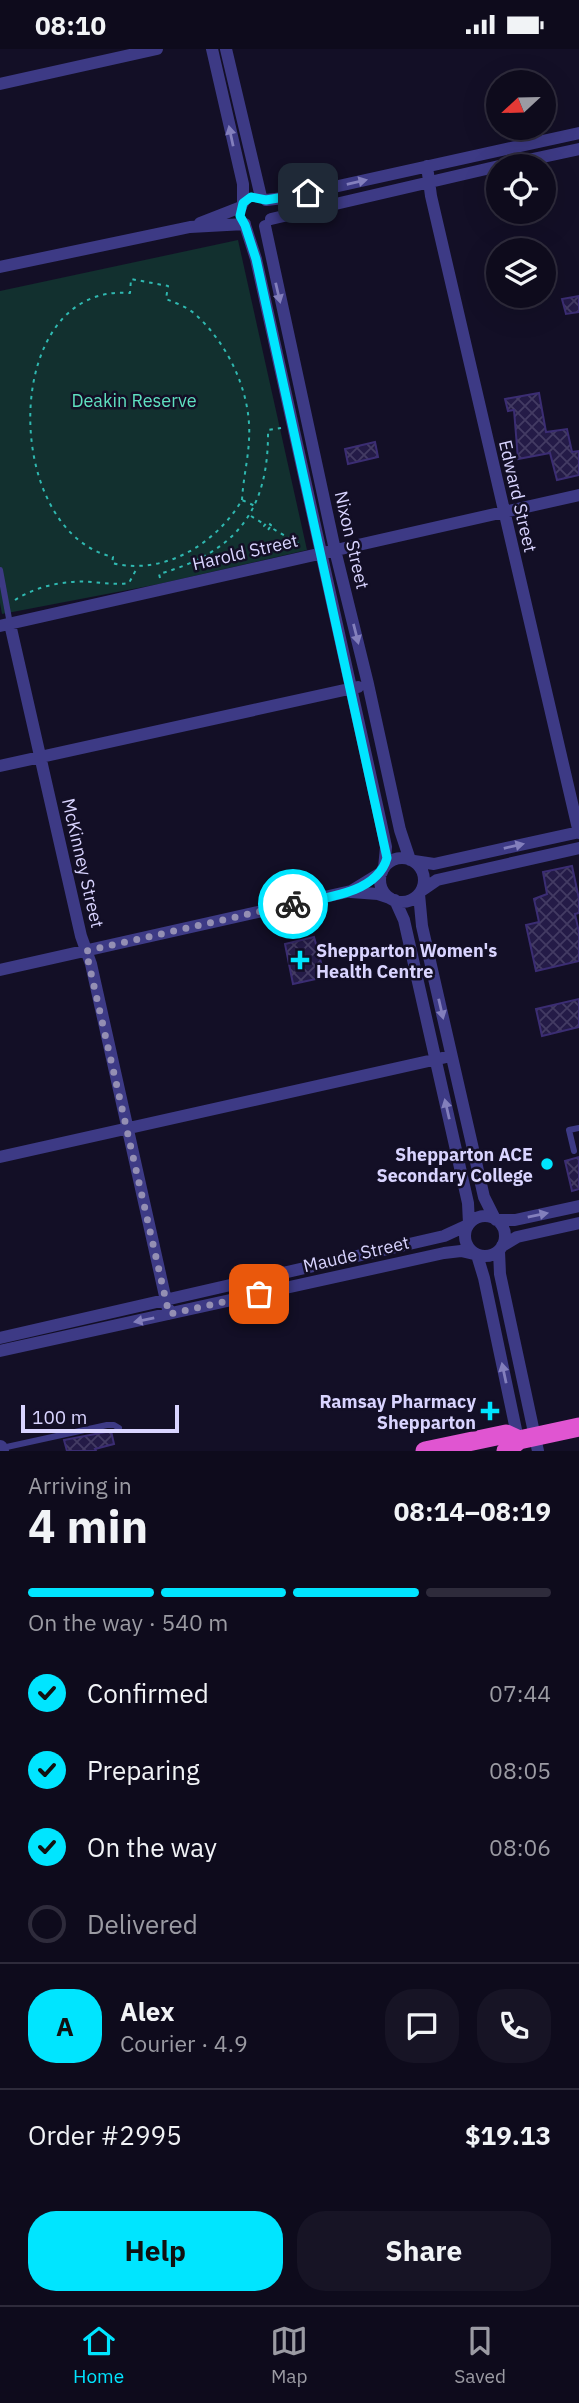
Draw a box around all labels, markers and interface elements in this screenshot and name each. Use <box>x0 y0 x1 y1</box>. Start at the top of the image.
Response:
text: 08:10 <box>35 8 106 42</box>
north arrow <box>486 70 556 140</box>
map controls <box>486 70 556 308</box>
one-way arrow <box>225 125 236 147</box>
button: locate <box>486 154 556 224</box>
pin <box>278 163 338 223</box>
icon: home <box>289 174 327 212</box>
one-way arrow <box>346 176 368 187</box>
button: layers <box>486 238 556 308</box>
one-way arrow <box>273 282 284 304</box>
park label: Deakin Reserve <box>71 389 197 412</box>
street label: Edward Street <box>494 438 542 554</box>
street label: Nixon Street <box>330 489 374 591</box>
street label: Harold Street <box>190 529 300 575</box>
one-way arrow <box>351 623 362 645</box>
street label: McKinney Street <box>57 796 109 930</box>
one-way arrow <box>503 841 525 852</box>
courier <box>258 869 328 939</box>
icon: bike <box>274 885 312 923</box>
place label: Shepparton Women's Health Centre <box>316 939 497 983</box>
marker: Shepparton Women's Health Centre <box>290 950 310 970</box>
one-way arrow <box>435 998 446 1020</box>
one-way arrow <box>441 1098 452 1120</box>
place label: Shepparton ACE Secondary College <box>376 1143 533 1187</box>
marker: Shepparton ACE Secondary College <box>539 1156 555 1172</box>
one-way arrow <box>527 1210 549 1221</box>
street label: Maude Street <box>301 1231 411 1277</box>
pin <box>229 1264 289 1324</box>
icon: bag <box>240 1275 278 1313</box>
one-way arrow <box>133 1314 155 1325</box>
one-way arrow <box>499 1362 510 1384</box>
place label: Ramsay Pharmacy Shepparton <box>319 1390 476 1434</box>
scale bar <box>21 1402 178 1434</box>
marker: Ramsay Pharmacy Shepparton <box>482 1403 498 1419</box>
text: 100 m <box>32 1405 87 1429</box>
text: Arriving in <box>28 1470 132 1500</box>
text: 08:14–08:19 <box>394 1494 551 1528</box>
text: 4 min <box>28 1496 148 1556</box>
text: On the way · 540 m <box>28 1607 228 1637</box>
icon: check <box>28 1674 66 1712</box>
text: Confirmed <box>87 1676 209 1710</box>
text: 07:44 <box>489 1678 551 1708</box>
icon: check <box>28 1751 66 1789</box>
text: Preparing <box>87 1753 200 1787</box>
text: 08:05 <box>489 1755 551 1785</box>
icon: check <box>28 1828 66 1866</box>
text: On the way <box>87 1830 217 1864</box>
text: 08:06 <box>489 1832 551 1862</box>
text: Delivered <box>87 1907 198 1941</box>
button: chat <box>385 1989 459 2063</box>
button: phone <box>477 1989 551 2063</box>
text: Alex <box>120 1994 174 2028</box>
text: A <box>56 2009 74 2043</box>
text: Courier · 4.9 <box>120 2028 248 2058</box>
text: Order #2995 <box>28 2118 182 2152</box>
text: $19.13 <box>465 2118 551 2152</box>
button: Help <box>28 2211 283 2291</box>
button: Share <box>297 2211 551 2291</box>
tab: Home <box>73 2322 124 2388</box>
tab: Map <box>270 2322 308 2388</box>
tab: Saved <box>454 2322 506 2388</box>

